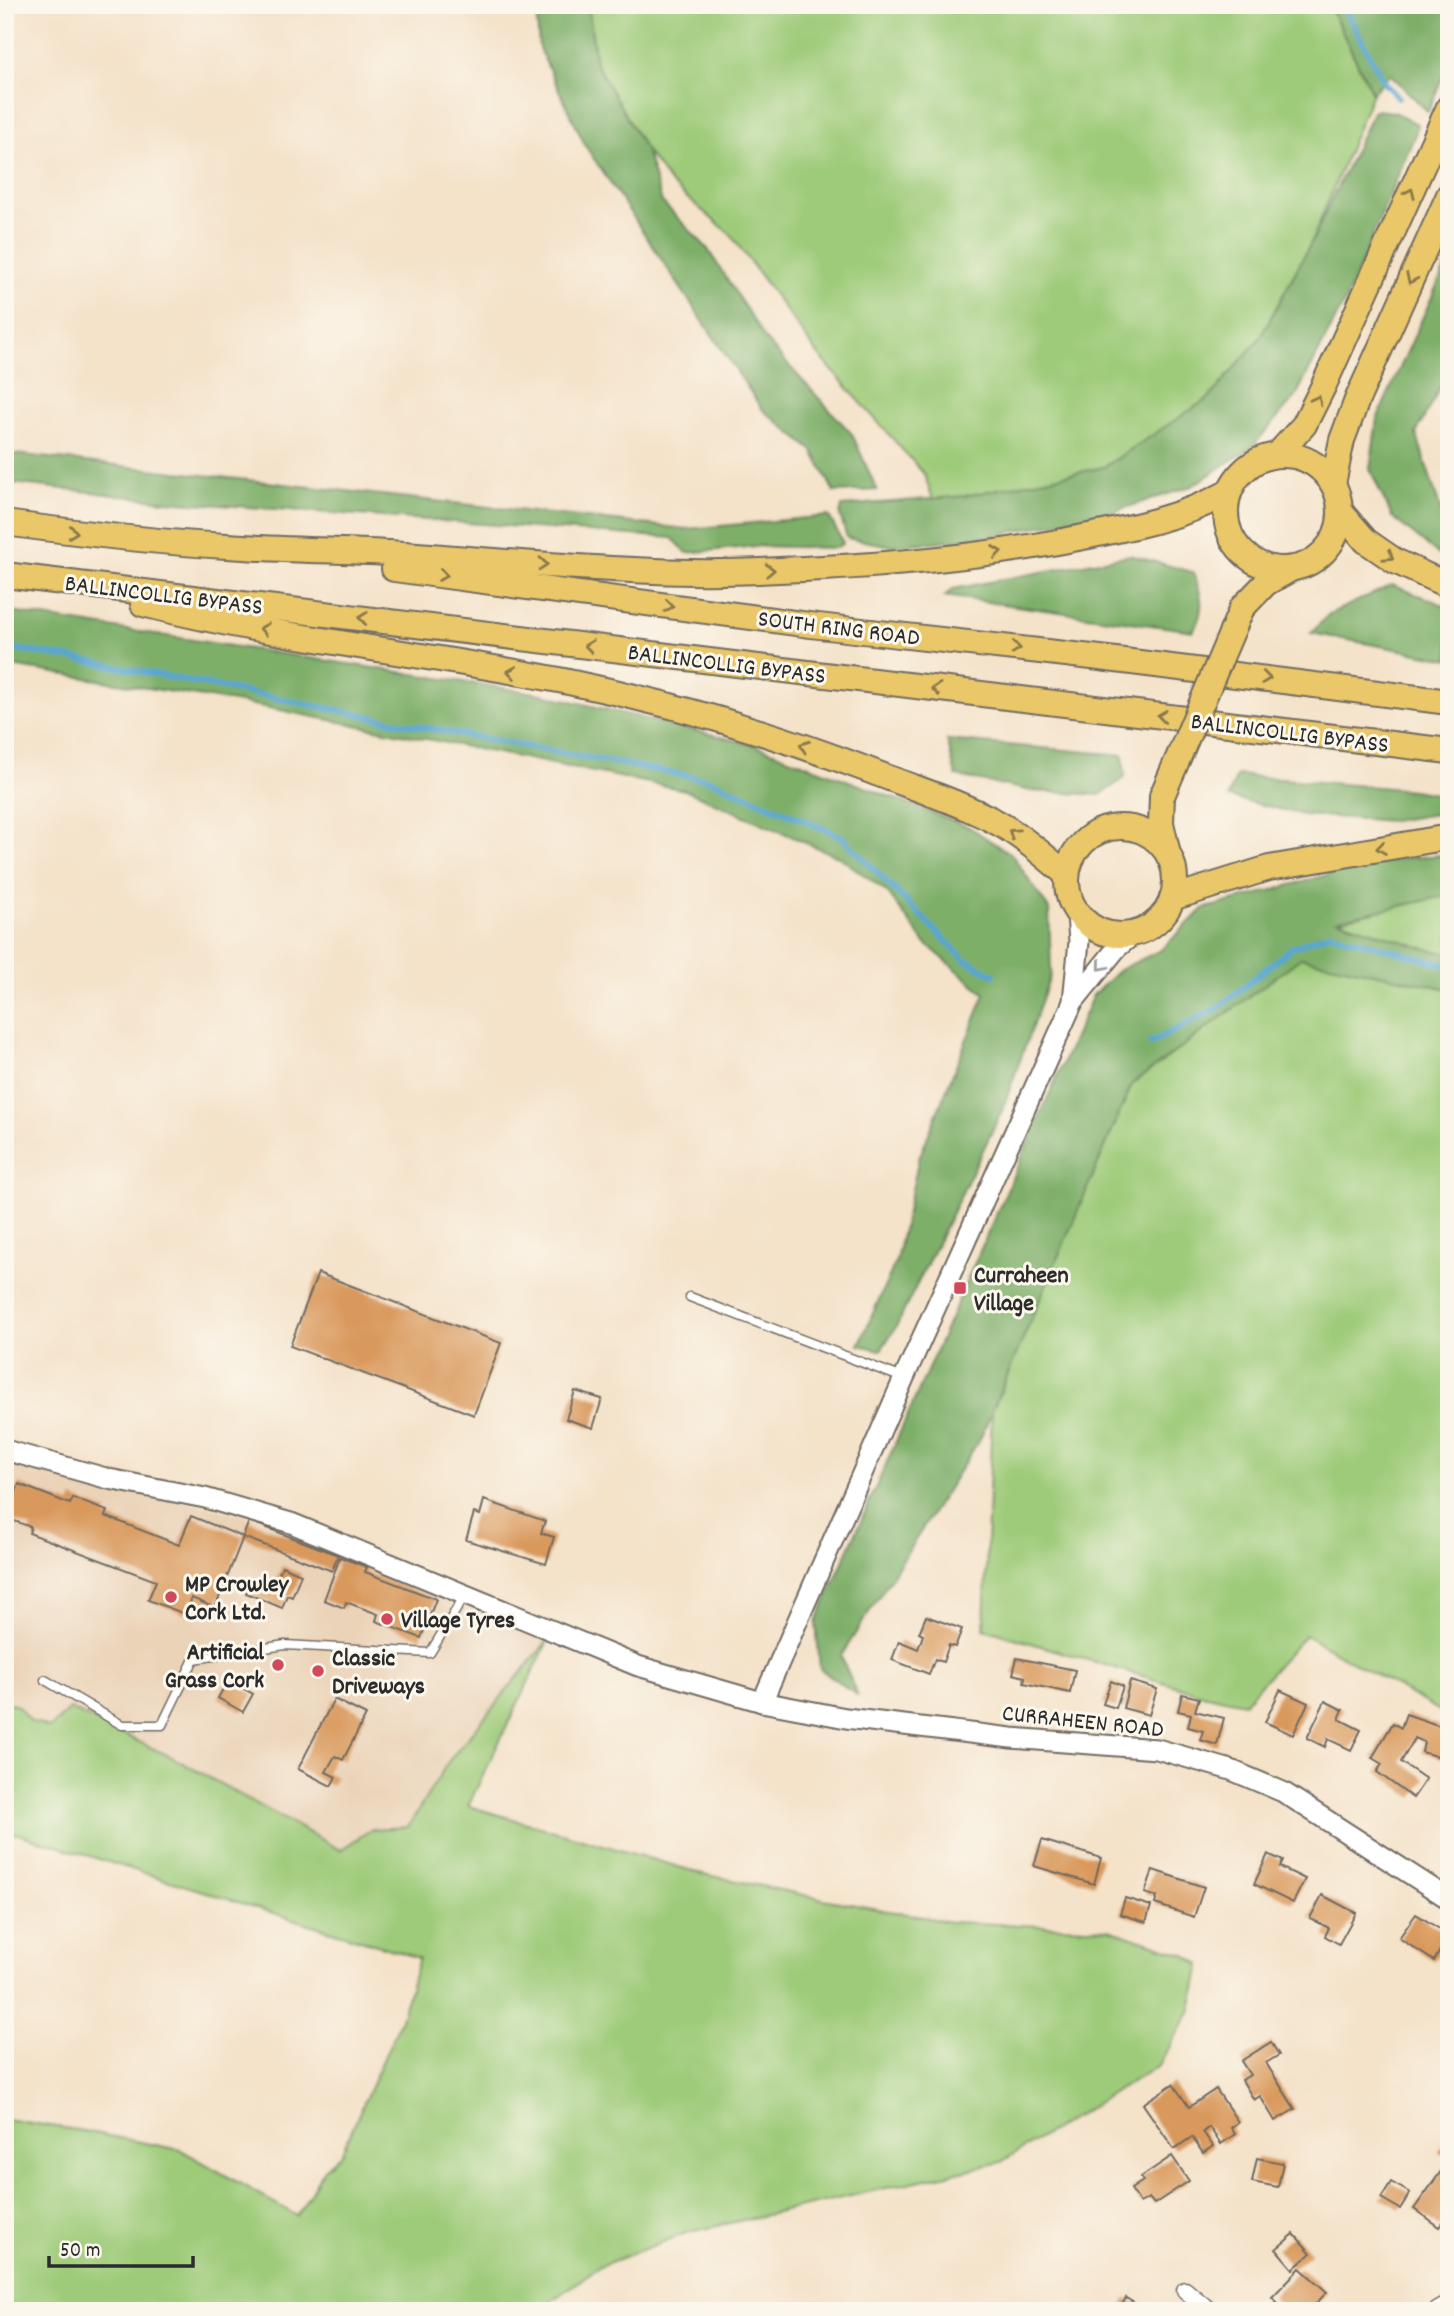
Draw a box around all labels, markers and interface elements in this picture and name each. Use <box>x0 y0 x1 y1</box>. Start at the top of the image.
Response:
one-way arrow <box>1402 187 1416 200</box>
one-way arrow <box>1405 272 1419 284</box>
one-way arrow <box>1308 395 1322 407</box>
one-way arrow <box>67 524 79 539</box>
one-way arrow <box>991 545 1003 560</box>
one-way arrow <box>1381 548 1394 561</box>
one-way arrow <box>538 556 549 571</box>
one-way arrow <box>765 563 776 578</box>
street label: BALLINCOLLIG BYPASS <box>63 568 264 626</box>
one-way arrow <box>438 568 449 583</box>
one-way arrow <box>663 598 675 613</box>
street label: SOUTH RING ROAD <box>756 603 922 657</box>
one-way arrow <box>357 611 369 626</box>
one-way arrow <box>258 622 270 637</box>
street label: BALLINCOLLIG BYPASS <box>626 637 827 695</box>
one-way arrow <box>583 638 595 653</box>
one-way arrow <box>1010 641 1022 656</box>
one-way arrow <box>506 665 518 680</box>
one-way arrow <box>1261 671 1272 686</box>
one-way arrow <box>930 681 942 696</box>
street label: BALLINCOLLIG BYPASS <box>1189 706 1390 764</box>
one-way arrow <box>1156 709 1168 724</box>
one-way arrow <box>798 740 810 754</box>
one-way arrow <box>1008 829 1021 842</box>
one-way arrow <box>1375 840 1387 855</box>
one-way arrow <box>1098 958 1110 971</box>
place label: Curraheen Village <box>974 1260 1068 1322</box>
marker: Curraheen Village <box>952 1280 968 1296</box>
place label: MP Crowley Cork Ltd. <box>185 1569 290 1631</box>
marker: MP Crowley Cork Ltd. <box>163 1589 179 1605</box>
place label: Village Tyres <box>401 1605 515 1639</box>
marker: Village Tyres <box>379 1611 395 1627</box>
place label: Artificial Grass Cork <box>165 1637 264 1699</box>
place label: Classic Driveways <box>332 1643 425 1705</box>
marker: Artificial Grass Cork <box>270 1657 286 1673</box>
marker: Classic Driveways <box>310 1663 326 1679</box>
street label: CURRAHEEN ROAD <box>1000 1698 1165 1748</box>
scale bar <box>49 2225 192 2269</box>
text: 50 m <box>60 2237 100 2267</box>

